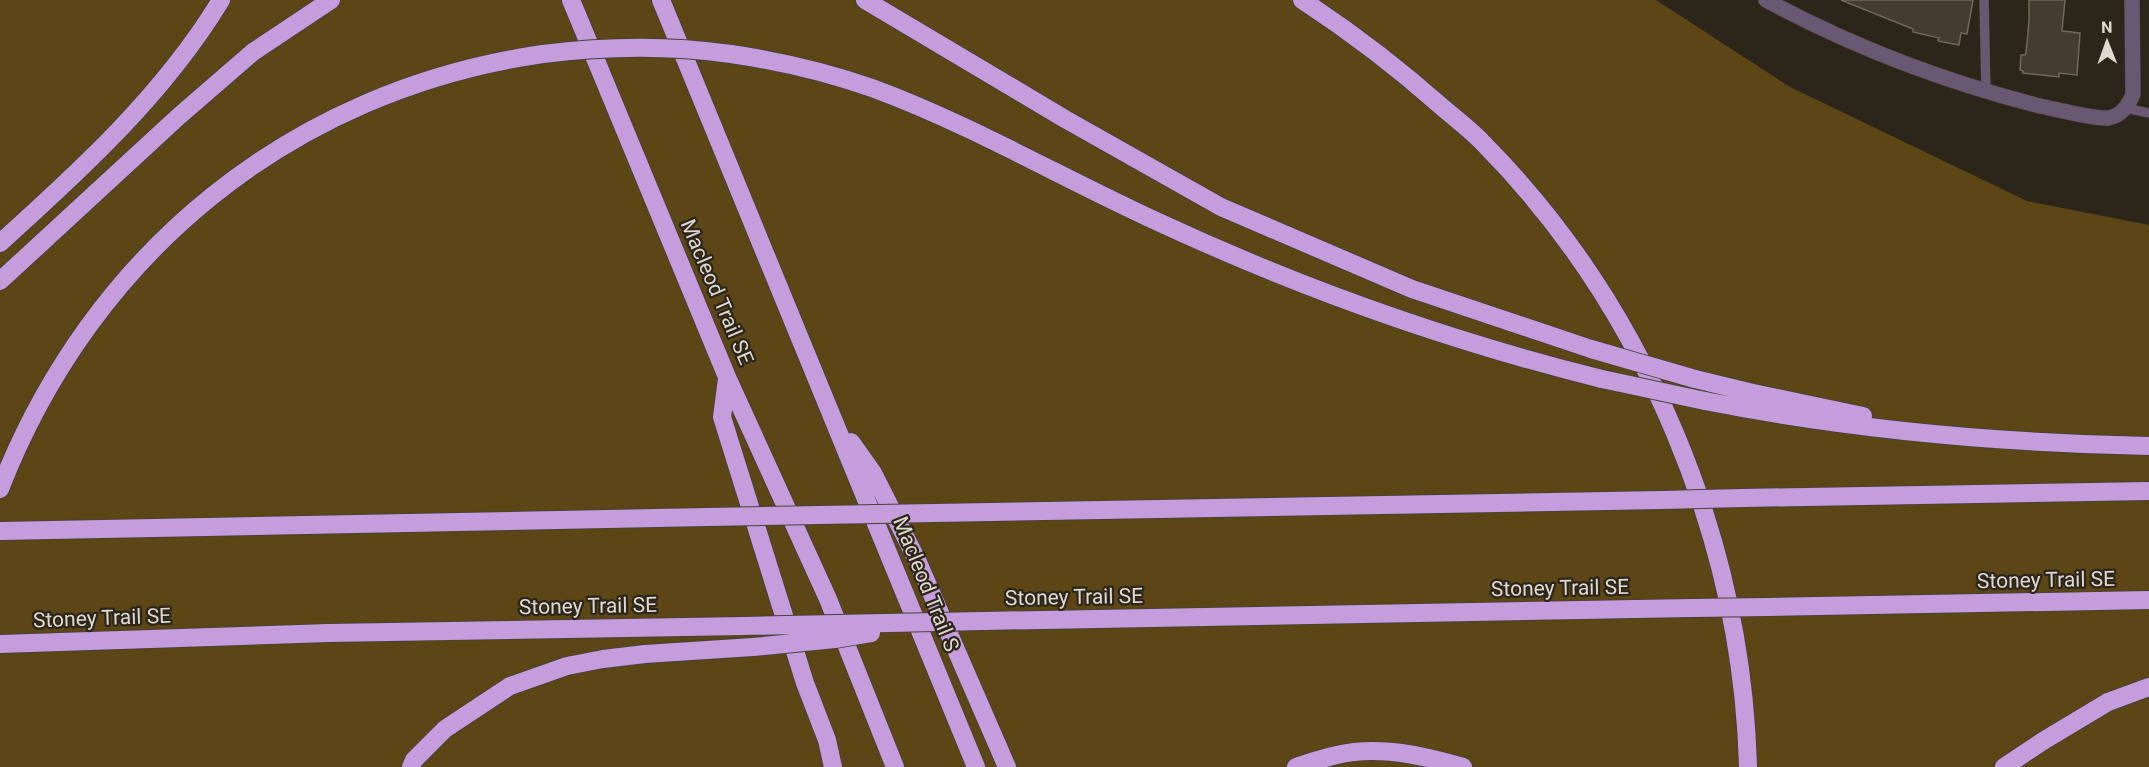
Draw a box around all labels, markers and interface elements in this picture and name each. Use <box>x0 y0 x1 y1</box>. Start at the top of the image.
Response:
north arrow <box>2077 12 2137 72</box>
text: N <box>2101 18 2113 37</box>
street label: Macleod Trail SE <box>676 216 758 368</box>
street label: Macleod Trail S <box>888 513 964 655</box>
street label: Stoney Trail SE <box>1977 567 2115 593</box>
street label: Stoney Trail SE <box>1491 575 1629 601</box>
street label: Stoney Trail SE <box>1005 584 1143 610</box>
street label: Stoney Trail SE <box>519 593 657 619</box>
street label: Stoney Trail SE <box>33 604 172 632</box>

